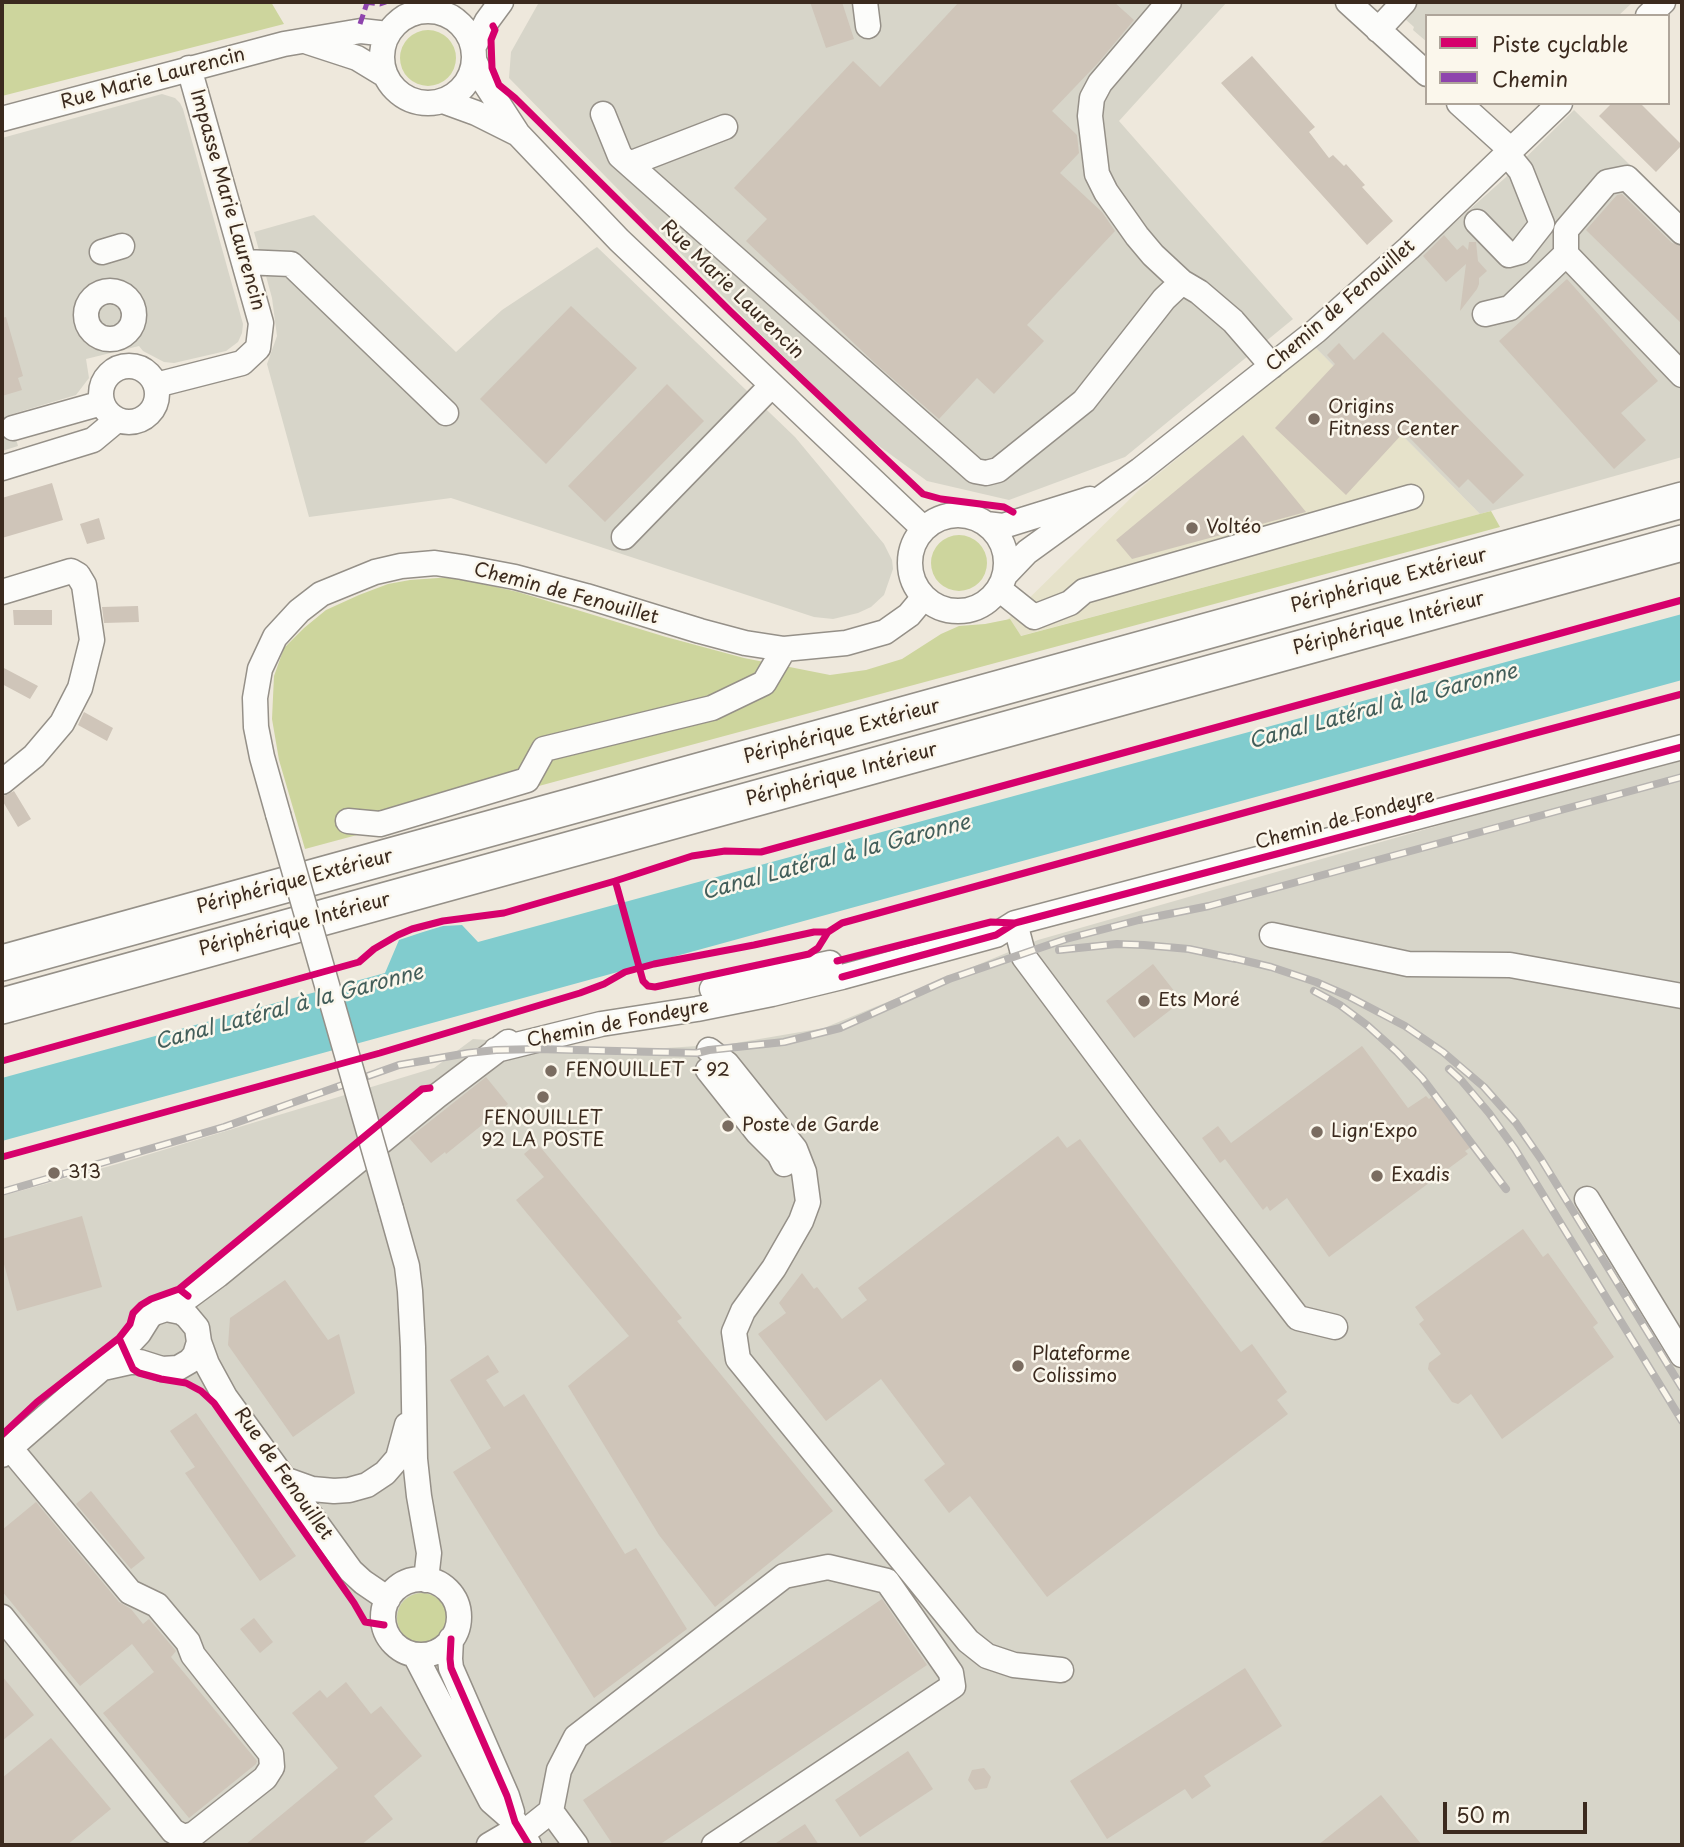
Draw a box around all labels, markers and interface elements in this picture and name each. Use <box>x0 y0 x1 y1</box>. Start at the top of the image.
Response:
legend <box>1425 14 1670 105</box>
text: Piste cyclable <box>1492 27 1628 59</box>
street label: Rue Marie Laurencin <box>58 43 248 115</box>
text: Chemin <box>1492 62 1568 94</box>
street label: Impasse Marie Laurencin <box>185 87 269 313</box>
street label: Rue Marie Laurencin <box>656 216 808 364</box>
street label: Chemin de Fenouillet <box>1262 235 1420 377</box>
place label: Origins Fitness Center <box>1328 397 1459 441</box>
marker: Origins Fitness Center <box>1306 411 1322 427</box>
place label: Voltéo <box>1206 517 1261 539</box>
marker: Voltéo <box>1184 520 1200 536</box>
street label: Périphérique Extérieur <box>1288 544 1490 618</box>
street label: Chemin de Fenouillet <box>471 558 661 630</box>
street label: Périphérique Intérieur <box>1291 587 1487 661</box>
water label: Canal Latéral à la Garonne <box>1246 659 1520 755</box>
street label: Périphérique Extérieur <box>741 695 943 769</box>
street label: Périphérique Intérieur <box>744 738 940 812</box>
street label: Chemin de Fondeyre <box>1253 785 1437 855</box>
water label: Canal Latéral à la Garonne <box>699 810 973 906</box>
street label: Périphérique Extérieur <box>194 845 396 919</box>
street label: Périphérique Intérieur <box>197 888 393 962</box>
water label: Canal Latéral à la Garonne <box>152 960 426 1056</box>
place label: Ets Moré <box>1158 990 1240 1012</box>
marker: Ets Moré <box>1136 993 1152 1009</box>
street label: Chemin de Fondeyre <box>525 995 711 1053</box>
place label: FENOUILLET - 92 <box>565 1060 730 1082</box>
marker: FENOUILLET - 92 <box>543 1063 559 1079</box>
marker: FENOUILLET 92 LA POSTE <box>535 1089 551 1105</box>
place label: FENOUILLET 92 LA POSTE <box>481 1108 605 1152</box>
place label: Poste de Garde <box>742 1115 879 1137</box>
marker: Poste de Garde <box>720 1118 736 1134</box>
place label: Lign'Expo <box>1331 1121 1417 1143</box>
marker: Lign'Expo <box>1309 1124 1325 1140</box>
place label: 313 <box>68 1162 101 1184</box>
marker: 313 <box>46 1165 62 1181</box>
place label: Exadis <box>1391 1165 1450 1187</box>
marker: Exadis <box>1369 1168 1385 1184</box>
place label: Plateforme Colissimo <box>1032 1344 1130 1388</box>
marker: Plateforme Colissimo <box>1010 1358 1026 1374</box>
street label: Rue de Fenouillet <box>229 1403 337 1545</box>
scale bar <box>1446 1787 1590 1831</box>
text: 50 m <box>1456 1798 1510 1830</box>

